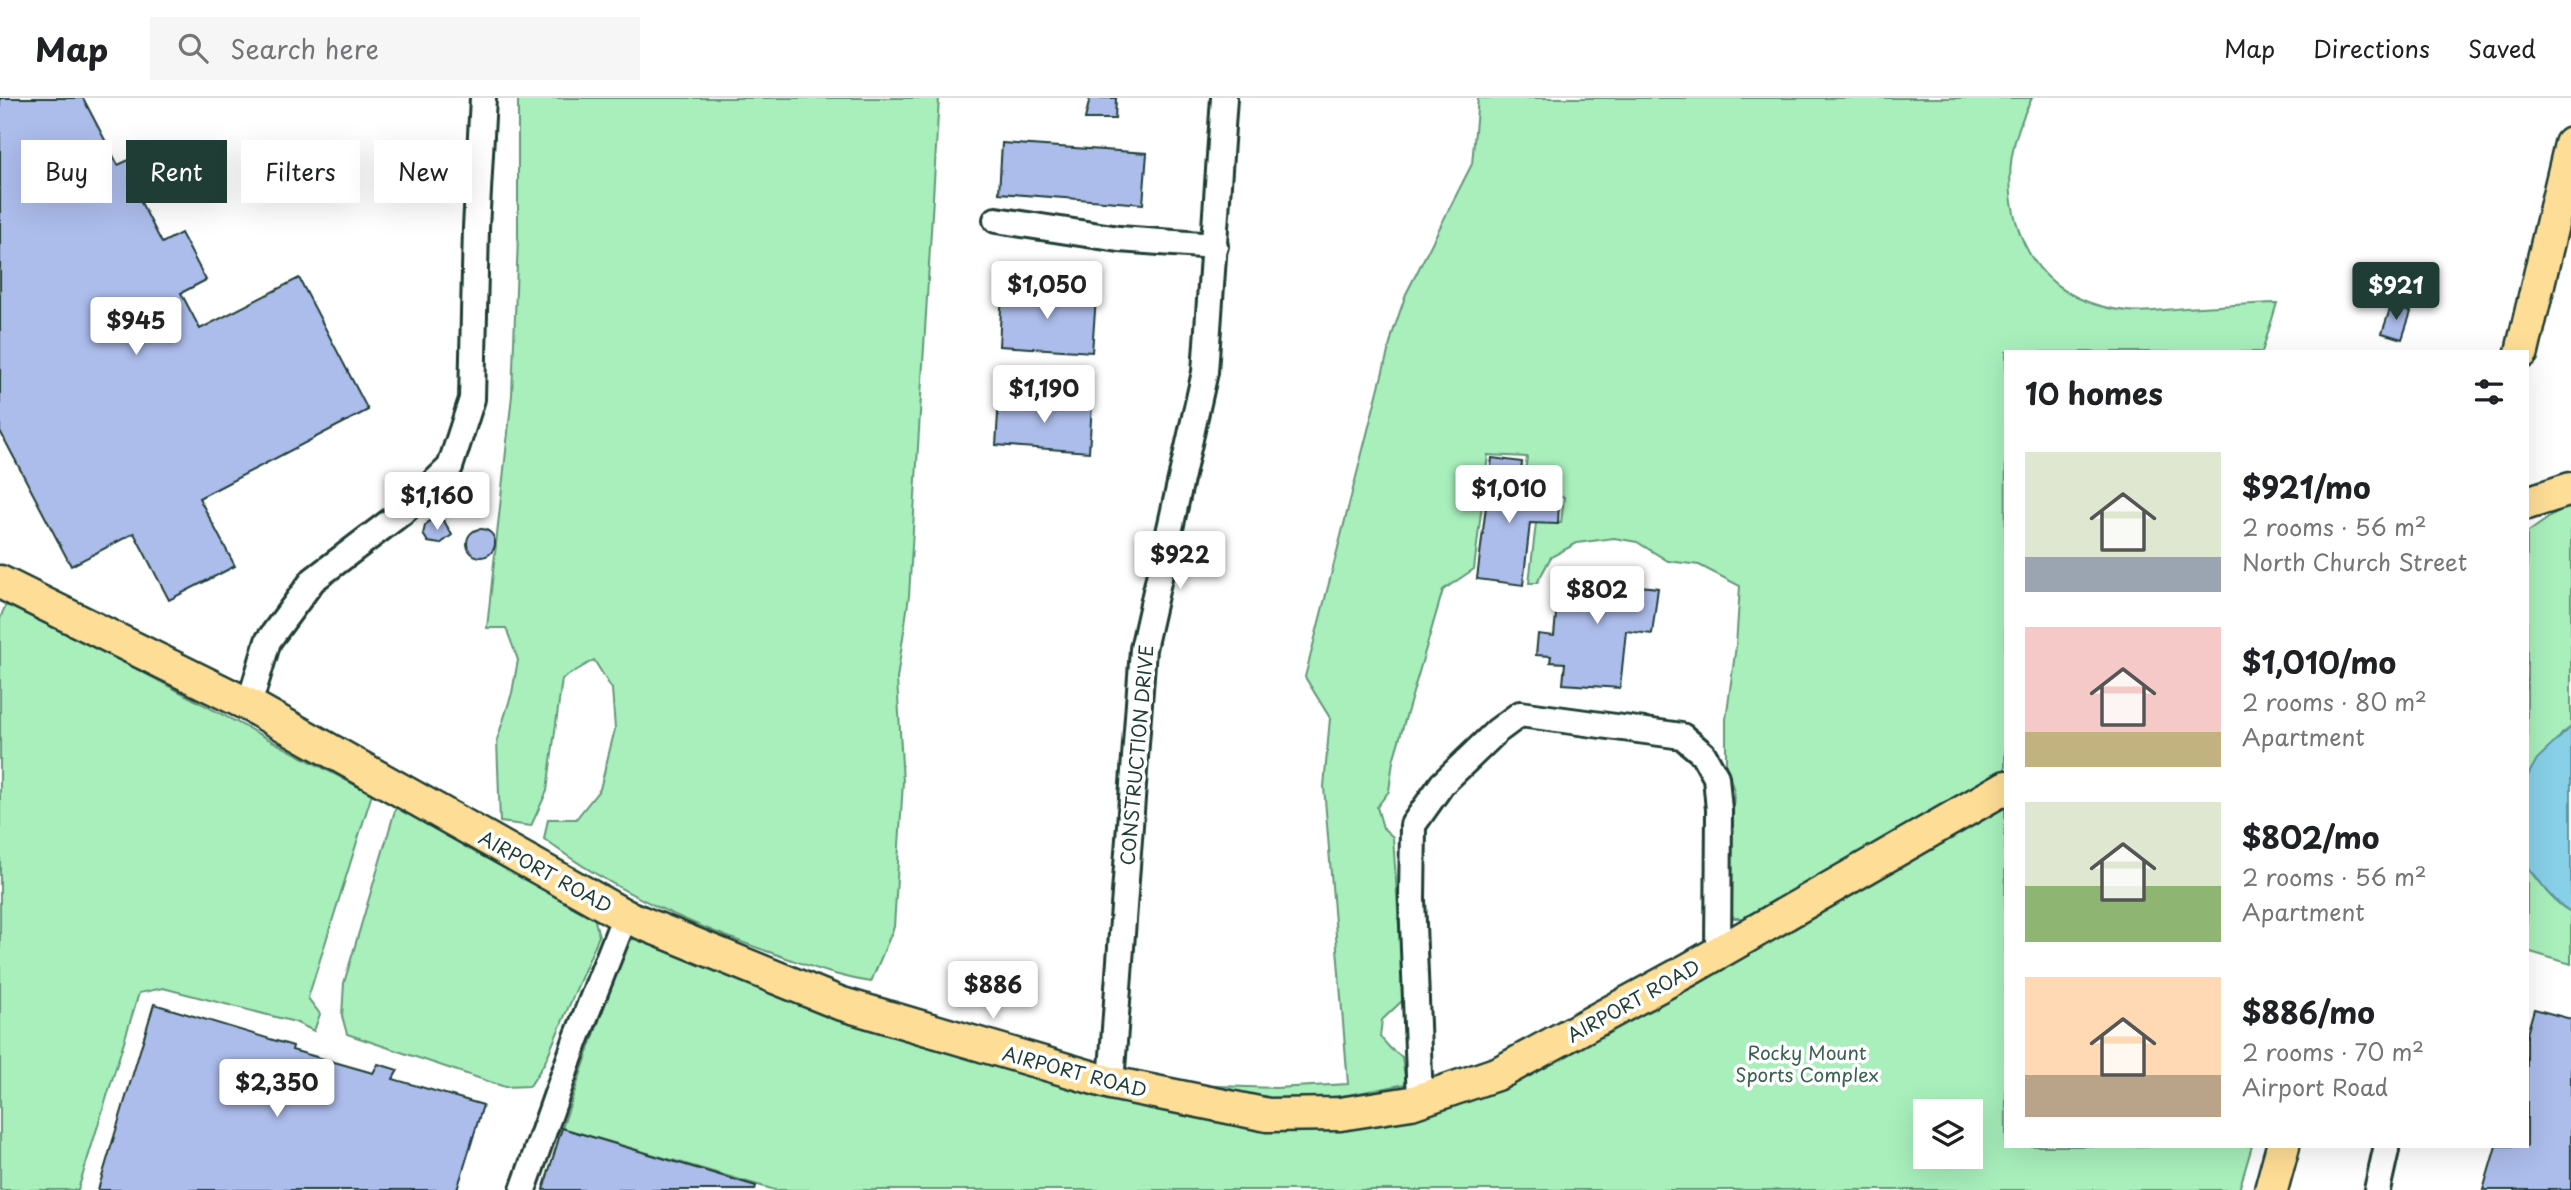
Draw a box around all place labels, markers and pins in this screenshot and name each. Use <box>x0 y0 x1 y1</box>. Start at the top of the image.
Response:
pin: $1,050 <box>990 262 1104 321</box>
pin: $921 <box>2355 262 2437 322</box>
pin: $945 <box>95 298 177 357</box>
pin: $1,190 <box>987 366 1101 425</box>
pin: $1,010 <box>1452 466 1566 525</box>
pin: $1,160 <box>380 472 494 532</box>
pin: $922 <box>1139 532 1221 591</box>
pin: $802 <box>1556 566 1638 626</box>
pin: $886 <box>952 962 1034 1021</box>
pin: $2,350 <box>220 1060 334 1119</box>

